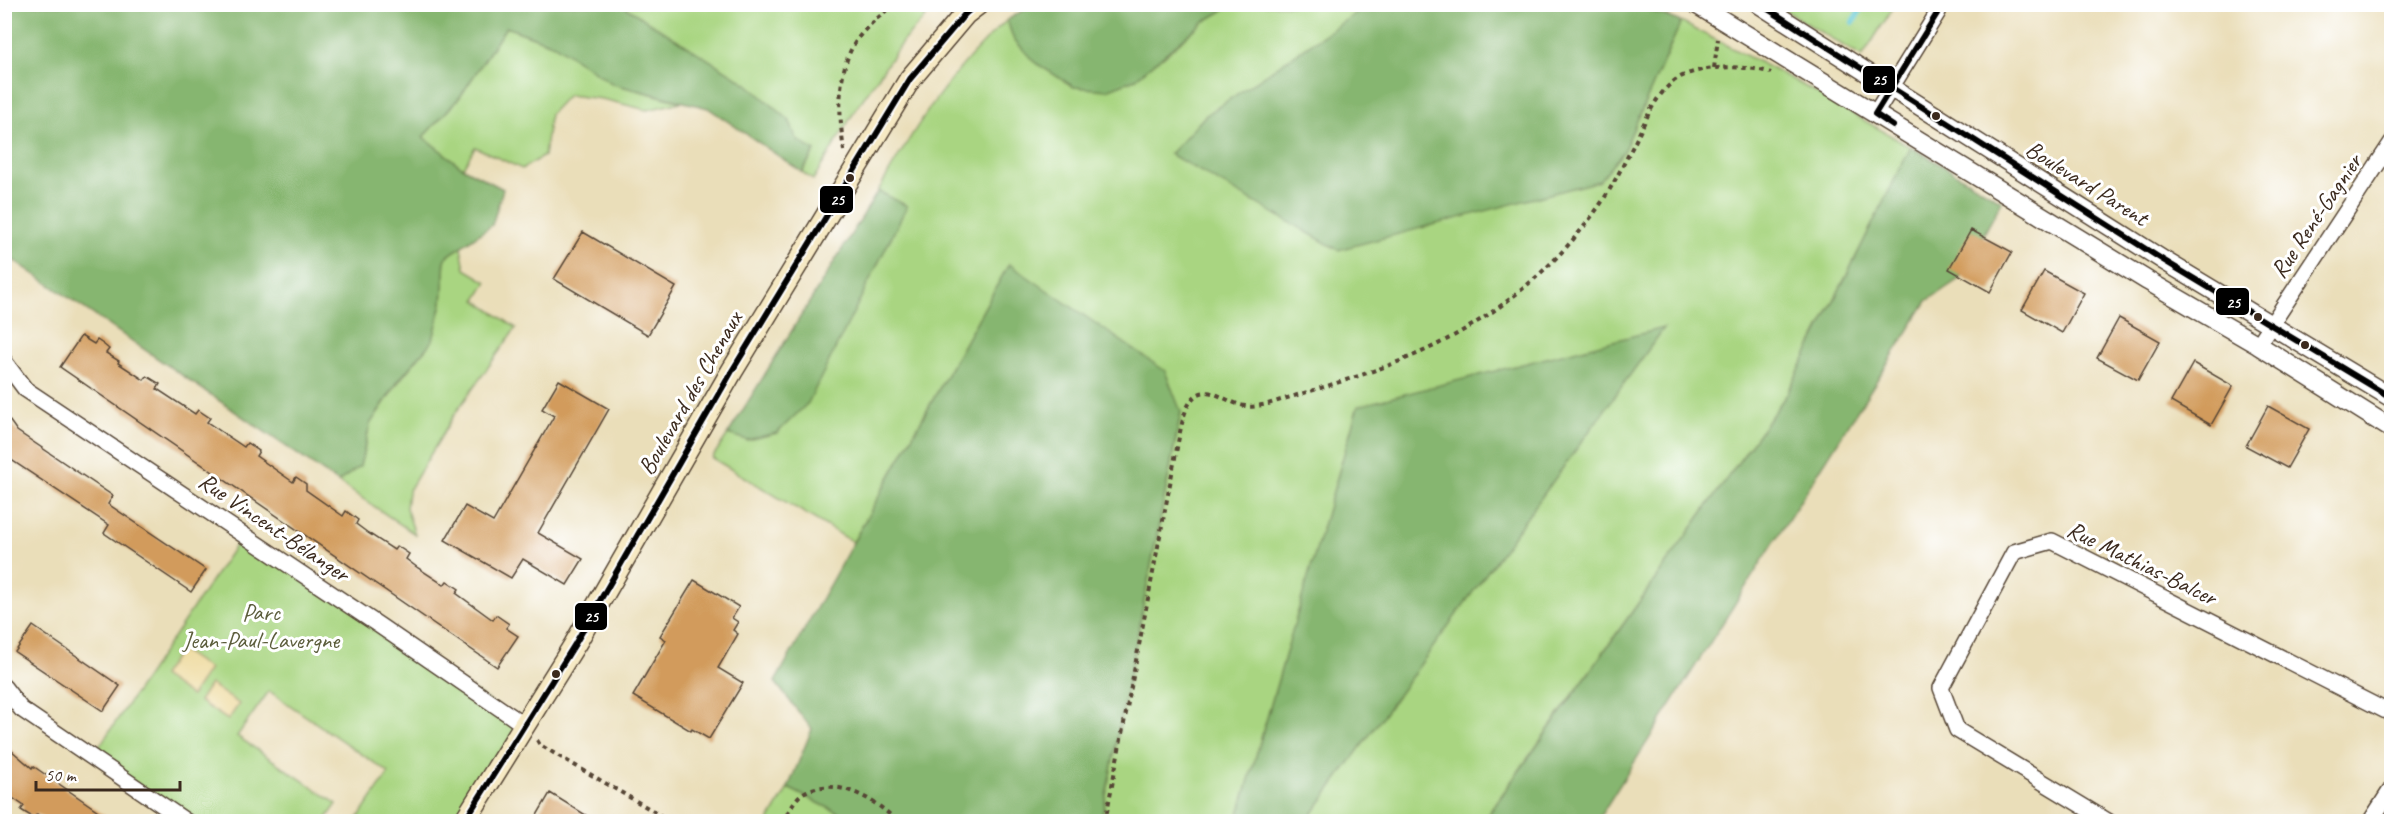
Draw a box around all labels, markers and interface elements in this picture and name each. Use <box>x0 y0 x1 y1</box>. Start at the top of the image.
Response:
line badge: 25 <box>1862 65 1896 94</box>
text: 25 <box>1872 70 1888 90</box>
unlabelled marker <box>1930 110 1942 122</box>
street label: Boulevard Parent <box>2020 134 2156 234</box>
street label: Rue René-Gagnier <box>2264 146 2370 284</box>
unlabelled marker <box>844 172 856 184</box>
line badge: 25 <box>819 185 854 214</box>
text: 25 <box>830 190 846 210</box>
line badge: 25 <box>2215 287 2250 316</box>
text: 25 <box>2226 293 2242 313</box>
street label: Boulevard des Chenaux <box>631 304 750 480</box>
unlabelled marker <box>2252 311 2264 323</box>
unlabelled marker <box>2299 339 2311 351</box>
street label: Rue Vincent-Bélanger <box>193 466 357 590</box>
street label: Rue Mathias-Balcer <box>2062 514 2224 613</box>
park label: Parc Jean-Paul-Lavergne <box>182 597 341 655</box>
line badge: 25 <box>574 602 608 631</box>
text: 25 <box>584 607 600 627</box>
unlabelled marker <box>550 668 562 680</box>
scale bar <box>36 754 180 792</box>
text: 50 m <box>45 764 78 786</box>

